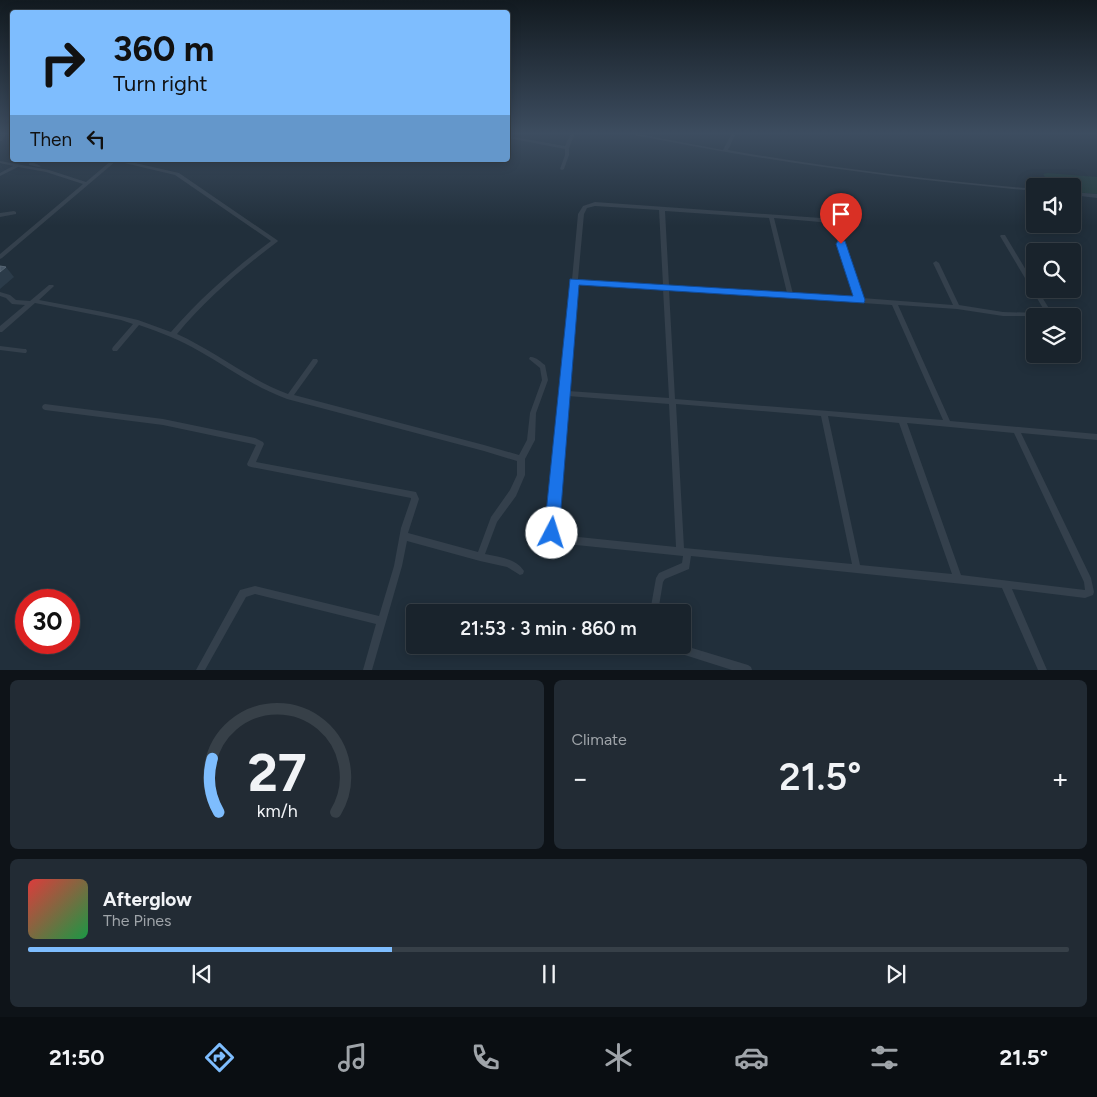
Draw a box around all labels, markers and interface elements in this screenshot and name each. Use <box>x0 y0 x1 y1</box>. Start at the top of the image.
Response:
text: 360 m <box>113 28 214 70</box>
icon: right <box>30 30 95 95</box>
text: Turn right <box>113 70 208 97</box>
icon: left <box>82 125 110 153</box>
text: Then <box>30 128 72 151</box>
map controls <box>1026 178 1081 363</box>
button: sound <box>1026 178 1081 233</box>
pin <box>820 193 862 244</box>
icon: arrive <box>827 200 855 228</box>
button: search <box>1026 243 1081 298</box>
button: layers <box>1026 308 1081 363</box>
position arrow <box>525 506 577 558</box>
speed limit sign: 30 <box>15 589 80 654</box>
text: 21:53 · 3 min · 860 m <box>460 617 637 640</box>
text: Climate <box>572 730 627 749</box>
text: 27 <box>247 742 306 804</box>
text: 21.5° <box>779 754 862 800</box>
text: − <box>572 761 589 795</box>
text: + <box>1052 761 1069 795</box>
text: km/h <box>256 800 297 821</box>
text: Afterglow <box>103 888 192 911</box>
text: The Pines <box>103 911 172 930</box>
icon: previous <box>188 960 216 988</box>
icon: pause <box>535 960 563 988</box>
icon: next <box>882 960 910 988</box>
icon: directions <box>202 1040 237 1075</box>
icon: music <box>335 1040 370 1075</box>
icon: phone <box>468 1040 503 1075</box>
icon: climate <box>601 1040 636 1075</box>
icon: car <box>734 1040 769 1075</box>
icon: filters <box>867 1040 902 1075</box>
text: 21:50 <box>49 1044 105 1071</box>
text: 21.5° <box>999 1044 1048 1071</box>

